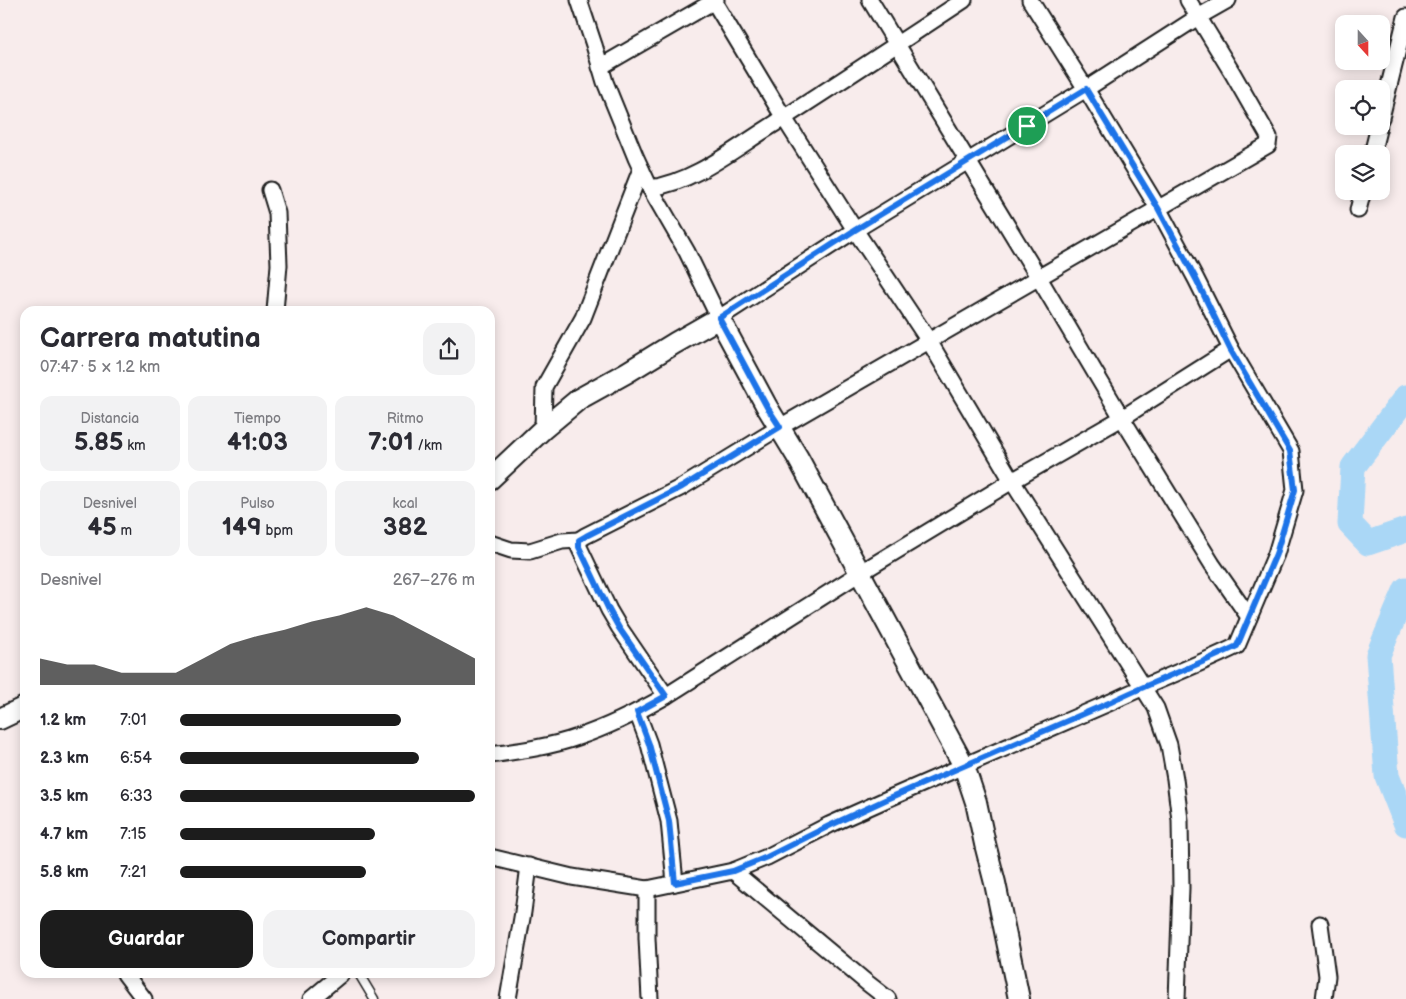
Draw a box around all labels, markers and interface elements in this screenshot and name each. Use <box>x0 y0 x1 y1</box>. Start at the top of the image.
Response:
north arrow <box>1335 15 1390 70</box>
map controls <box>1335 15 1390 200</box>
button: locate <box>1335 80 1390 135</box>
pin <box>1006 105 1048 147</box>
icon: arrive <box>1013 112 1041 140</box>
button: layers <box>1335 145 1390 200</box>
text: Carrera matutina <box>40 322 261 355</box>
button: share <box>423 323 475 375</box>
text: 07:47 · 5 × 1.2 km <box>40 358 160 377</box>
text: Distancia <box>80 410 139 427</box>
text: Tiempo <box>234 410 281 427</box>
text: Ritmo <box>387 410 424 427</box>
text: 5.85 <box>74 427 123 458</box>
text: 41:03 <box>227 427 288 458</box>
text: 7:01 <box>368 427 414 458</box>
text: km <box>123 437 146 454</box>
text: /km <box>414 437 442 454</box>
text: Desnivel <box>83 495 137 512</box>
text: Pulso <box>240 495 275 512</box>
text: kcal <box>393 495 418 512</box>
text: 45 <box>88 512 117 543</box>
text: 149 <box>222 512 262 543</box>
text: 382 <box>383 512 427 543</box>
text: m <box>117 522 132 539</box>
text: bpm <box>262 522 293 539</box>
text: Desnivel <box>40 571 102 590</box>
text: 267–276 m <box>393 571 475 590</box>
text: 1.2 km <box>40 711 86 730</box>
text: 7:01 <box>120 711 147 730</box>
text: 2.3 km <box>40 749 89 768</box>
text: 6:54 <box>120 749 152 768</box>
text: 3.5 km <box>40 787 88 806</box>
text: 6:33 <box>120 787 153 806</box>
text: 4.7 km <box>40 825 88 844</box>
text: 7:15 <box>120 825 146 844</box>
text: 5.8 km <box>40 863 89 882</box>
text: 7:21 <box>120 863 146 882</box>
button: Guardar <box>40 910 253 968</box>
button: Compartir <box>263 910 475 968</box>

